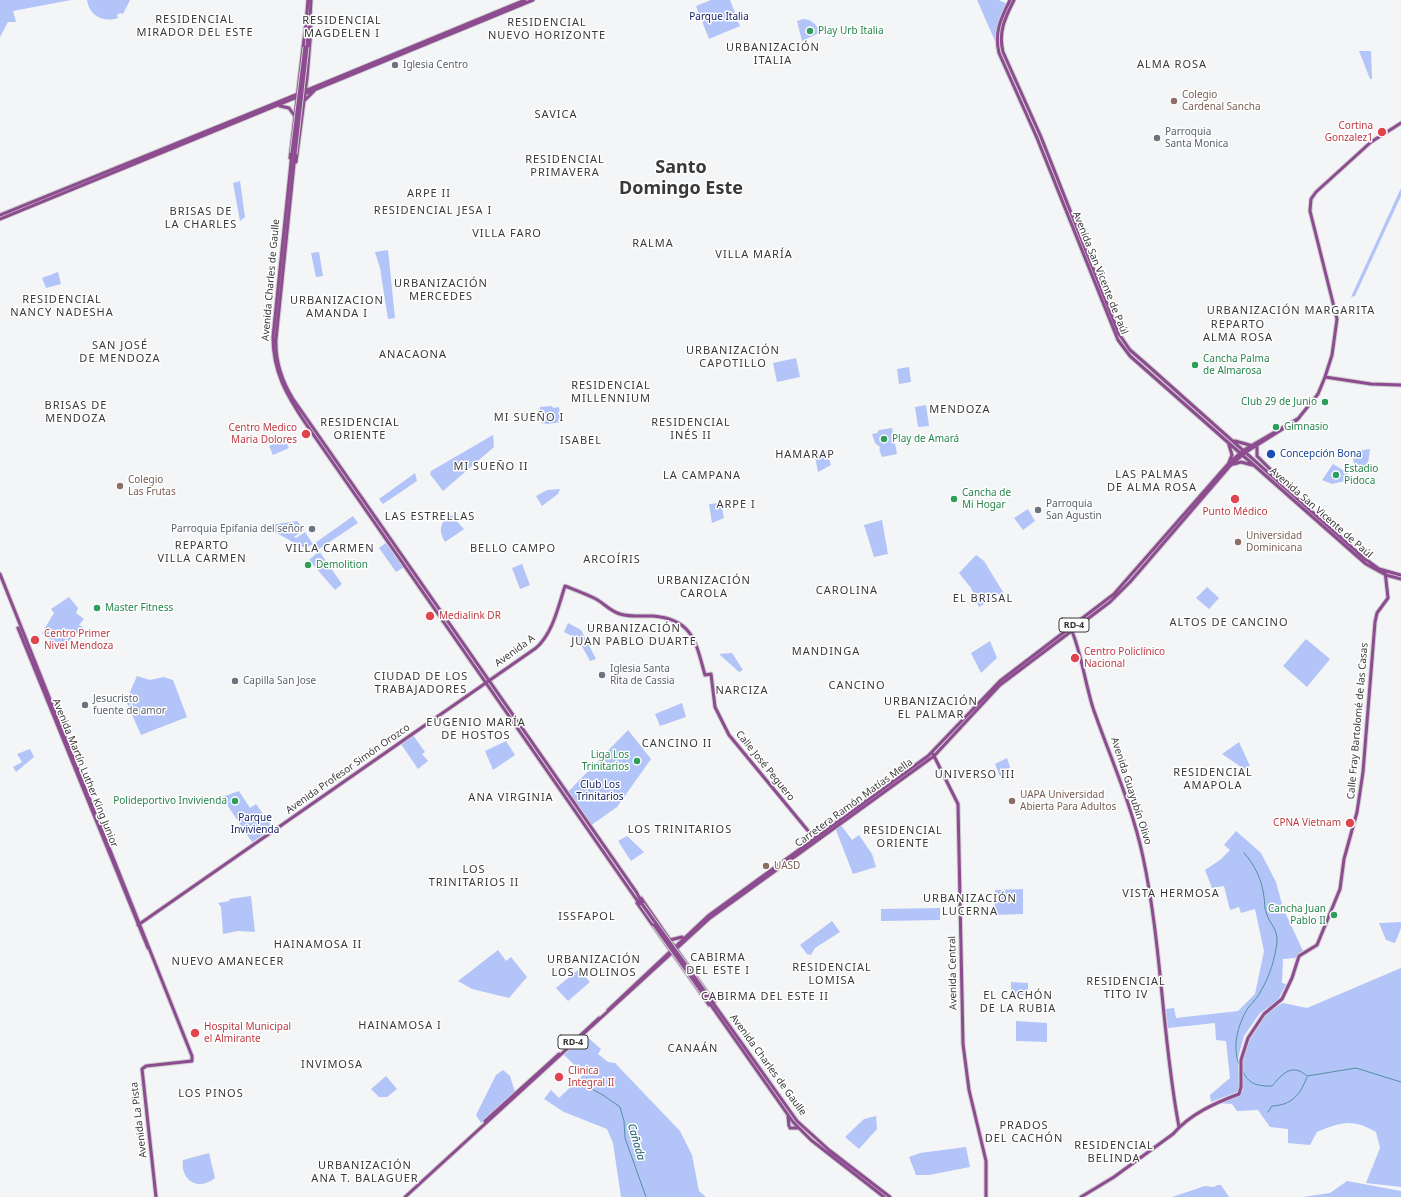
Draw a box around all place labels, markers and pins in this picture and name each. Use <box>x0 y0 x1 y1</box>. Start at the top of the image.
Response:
place label: Play Urb Italia <box>818 25 884 37</box>
marker: Play Urb Italia <box>805 26 815 36</box>
place label: Iglesia Centro <box>403 59 468 71</box>
marker: Iglesia Centro <box>390 60 400 70</box>
place label: Colegio Cardenal Sancha <box>1182 89 1260 112</box>
marker: Colegio Cardenal Sancha <box>1169 96 1179 106</box>
place label: Cortina Gonzalez1 <box>1325 120 1373 144</box>
place label: Parroquia Santa Monica <box>1165 126 1228 150</box>
marker: Cortina Gonzalez1 <box>1376 126 1388 138</box>
marker: Parroquia Santa Monica <box>1152 133 1162 143</box>
place label: Cancha Palma de Almarosa <box>1203 353 1269 376</box>
marker: Cancha Palma de Almarosa <box>1190 360 1200 370</box>
place label: Club 29 de Junio <box>1241 396 1317 408</box>
marker: Club 29 de Junio <box>1320 397 1330 407</box>
place label: Gimnasio <box>1284 421 1328 433</box>
place label: Centro Medico Maria Dolores <box>228 422 297 446</box>
marker: Gimnasio <box>1271 422 1281 432</box>
marker: Centro Medico Maria Dolores <box>300 428 312 440</box>
place label: Play de Amará <box>892 433 959 445</box>
marker: Play de Amará <box>879 434 889 444</box>
marker: Concepción Bona <box>1265 448 1277 460</box>
place label: Concepción Bona <box>1280 448 1362 460</box>
place label: Estadio Pidoca <box>1344 463 1378 486</box>
marker: Estadio Pidoca <box>1331 470 1341 480</box>
place label: Colegio Las Frutas <box>128 474 176 498</box>
marker: Colegio Las Frutas <box>115 481 125 491</box>
place label: Cancha de Mi Hogar <box>962 487 1011 510</box>
marker: Punto Médico <box>1229 493 1241 505</box>
marker: Cancha de Mi Hogar <box>949 494 959 504</box>
place label: Parroquia San Agustin <box>1046 498 1102 522</box>
marker: Parroquia San Agustin <box>1033 505 1043 515</box>
place label: Punto Médico <box>1203 506 1267 518</box>
place label: Parroquia Epifania del señor <box>171 523 304 535</box>
marker: Parroquia Epifania del señor <box>307 524 317 534</box>
place label: Universidad Dominicana <box>1246 530 1302 554</box>
marker: Universidad Dominicana <box>1233 537 1243 547</box>
place label: Demolition <box>316 559 368 571</box>
marker: Demolition <box>303 560 313 570</box>
place label: Master Fitness <box>105 602 173 614</box>
marker: Master Fitness <box>92 603 102 613</box>
marker: Medialink DR <box>424 610 436 622</box>
place label: Medialink DR <box>439 610 501 622</box>
place label: Centro Primer Nivel Mendoza <box>44 628 113 652</box>
marker: Centro Primer Nivel Mendoza <box>29 634 41 646</box>
place label: Centro Policlínico Nacional <box>1084 646 1165 670</box>
marker: Centro Policlínico Nacional <box>1069 652 1081 664</box>
place label: Iglesia Santa Rita de Cassia <box>610 663 675 686</box>
marker: Iglesia Santa Rita de Cassia <box>597 670 607 680</box>
place label: Capilla San Jose <box>243 675 316 687</box>
marker: Capilla San Jose <box>230 676 240 686</box>
place label: Jesucristo fuente de amor <box>93 693 166 716</box>
marker: Jesucristo fuente de amor <box>80 700 90 710</box>
place label: Liga Los Trinitarios <box>582 749 629 772</box>
marker: Liga Los Trinitarios <box>632 756 642 766</box>
place label: UAPA Universidad Abierta Para Adultos <box>1020 789 1116 812</box>
place label: Polideportivo Invivienda <box>113 795 227 807</box>
marker: Polideportivo Invivienda <box>230 796 240 806</box>
marker: UAPA Universidad Abierta Para Adultos <box>1007 796 1017 806</box>
place label: CPNA Vietnam <box>1273 817 1341 829</box>
marker: CPNA Vietnam <box>1344 817 1356 829</box>
place label: UASD <box>774 860 800 872</box>
marker: UASD <box>761 861 771 871</box>
place label: Cancha Juan Pablo II <box>1268 903 1326 926</box>
marker: Cancha Juan Pablo II <box>1329 910 1339 920</box>
place label: Hospital Municipal el Almirante <box>204 1021 291 1044</box>
marker: Hospital Municipal el Almirante <box>189 1027 201 1039</box>
place label: Clinica Integral II <box>568 1065 614 1088</box>
marker: Clinica Integral II <box>553 1071 565 1083</box>

